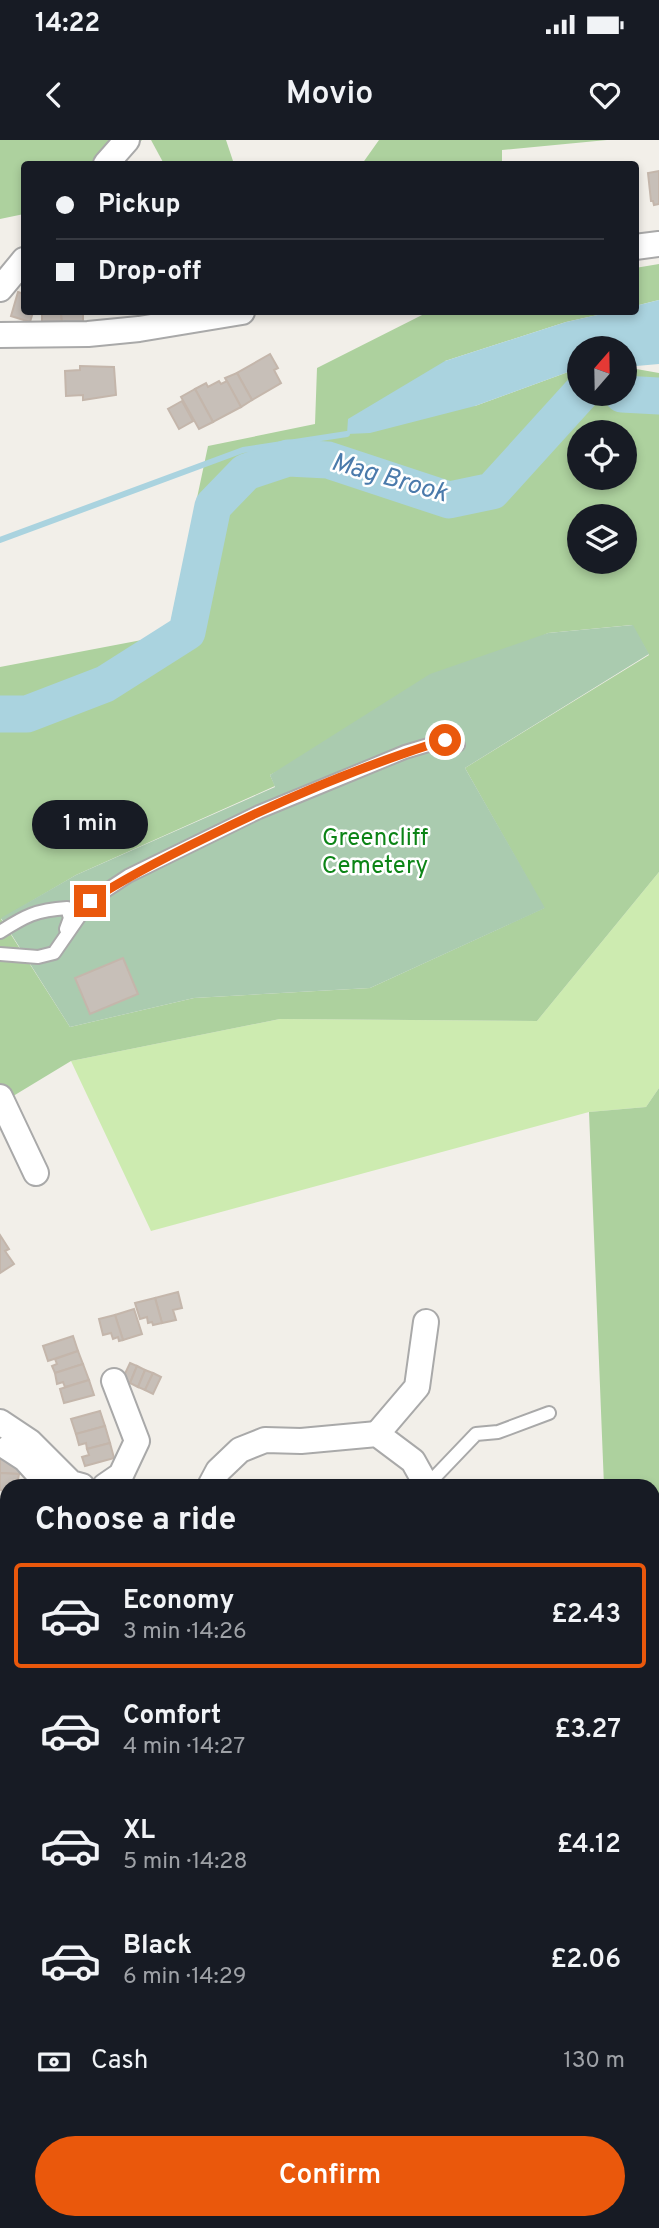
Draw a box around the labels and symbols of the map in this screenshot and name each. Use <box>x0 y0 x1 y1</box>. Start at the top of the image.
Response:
north arrow <box>567 336 637 406</box>
water label: Mag Brook <box>327 447 452 512</box>
route start <box>429 724 461 756</box>
callout: 1 min <box>32 800 148 848</box>
park label: Greencliff Cemetery <box>322 824 428 882</box>
route end <box>74 885 106 917</box>

